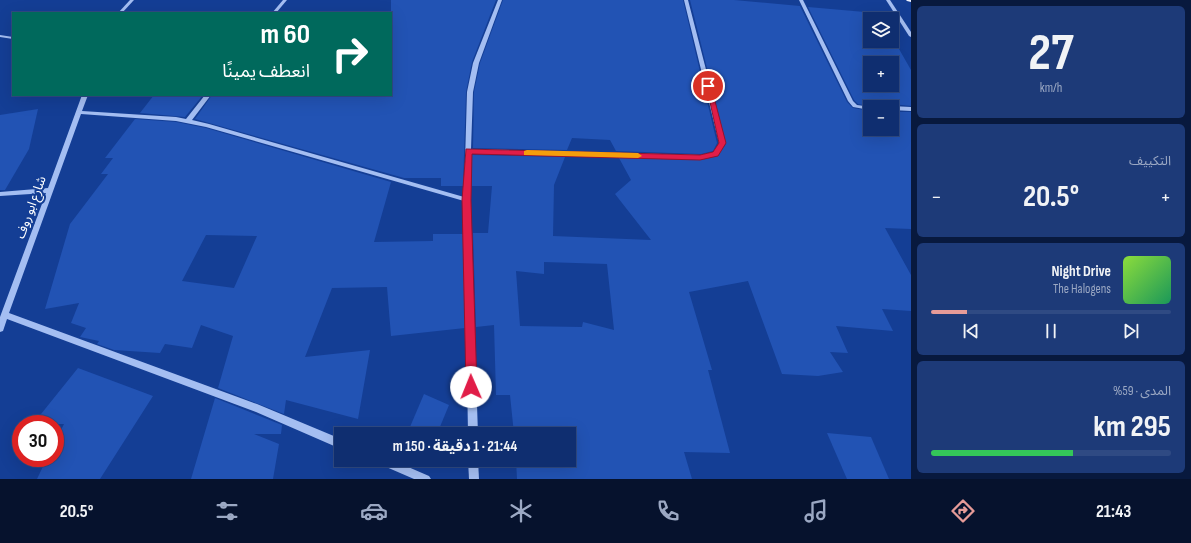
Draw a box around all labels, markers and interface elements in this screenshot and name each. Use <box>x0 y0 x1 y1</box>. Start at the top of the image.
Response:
map controls <box>863 12 899 136</box>
button: layers <box>863 12 899 48</box>
text: 60 m <box>261 18 310 51</box>
text: 27 <box>1028 22 1074 85</box>
icon: right <box>324 28 376 80</box>
button: + <box>863 56 899 92</box>
text: انعطف يمينًا <box>222 61 310 82</box>
pin <box>691 69 725 103</box>
icon: arrive <box>697 75 719 97</box>
text: km/h <box>1040 80 1062 96</box>
button: − <box>863 100 899 136</box>
text: التكييف <box>1129 153 1171 169</box>
street label: شارع ابو روف <box>12 174 52 242</box>
text: 20.5° <box>1023 179 1079 215</box>
text: − <box>931 184 942 211</box>
text: + <box>1160 184 1171 211</box>
text: Night Drive <box>1052 262 1111 281</box>
text: The Halogens <box>1053 281 1111 297</box>
icon: previous <box>960 320 982 342</box>
icon: pause <box>1040 320 1062 342</box>
icon: next <box>1120 320 1142 342</box>
position arrow <box>450 366 492 408</box>
text: المدى · 59% <box>1113 383 1171 399</box>
text: 295 km <box>1093 409 1171 445</box>
speed limit sign: 30 <box>12 415 64 467</box>
text: 21:44 · 1 دقيقة · 150 m <box>393 437 517 456</box>
icon: filters <box>213 497 241 525</box>
icon: car <box>360 497 388 525</box>
icon: climate <box>507 497 535 525</box>
icon: phone <box>654 497 682 525</box>
icon: music <box>802 497 830 525</box>
icon: directions <box>949 497 977 525</box>
text: 20.5° <box>60 501 93 522</box>
text: 21:43 <box>1096 501 1131 522</box>

